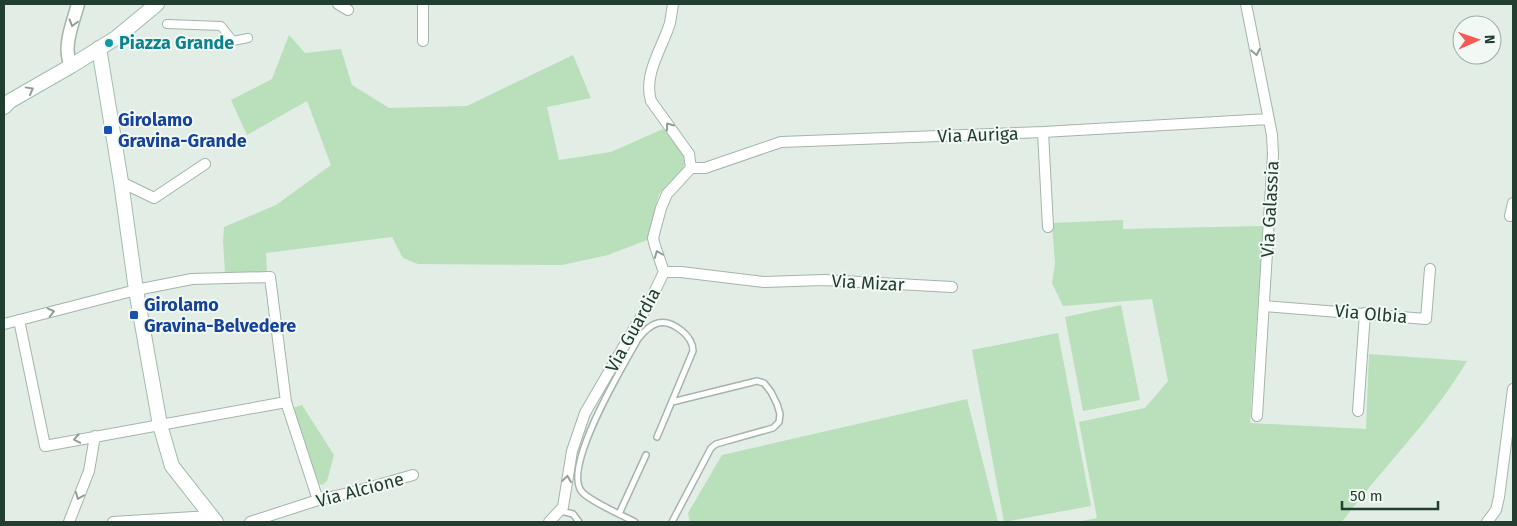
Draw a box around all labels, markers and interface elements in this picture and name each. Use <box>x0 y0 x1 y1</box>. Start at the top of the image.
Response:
north arrow <box>1452 15 1502 65</box>
one-way arrow <box>68 18 78 26</box>
place label: Piazza Grande <box>119 32 234 54</box>
text: N <box>1481 35 1498 45</box>
marker: Piazza Grande <box>103 37 115 49</box>
one-way arrow <box>1250 47 1260 56</box>
one-way arrow <box>25 86 34 96</box>
place label: Girolamo Gravina-Grande <box>118 109 247 152</box>
one-way arrow <box>666 122 675 132</box>
street label: Via Auriga <box>937 123 1019 147</box>
marker: Girolamo Gravina-Grande <box>102 124 114 136</box>
street label: Via Galassia <box>1256 160 1284 258</box>
one-way arrow <box>653 250 664 259</box>
street label: Via Mizar <box>831 270 905 296</box>
street label: Via Guardia <box>601 284 665 376</box>
place label: Girolamo Gravina-Belvedere <box>144 294 296 337</box>
street label: Via Olbia <box>1334 300 1408 328</box>
one-way arrow <box>46 307 54 317</box>
marker: Girolamo Gravina-Belvedere <box>128 309 140 321</box>
one-way arrow <box>73 434 81 444</box>
street label: Via Alcione <box>314 468 406 512</box>
one-way arrow <box>561 475 572 483</box>
scale bar <box>1342 478 1438 510</box>
text: 50 m <box>1350 487 1383 505</box>
one-way arrow <box>75 491 85 500</box>

